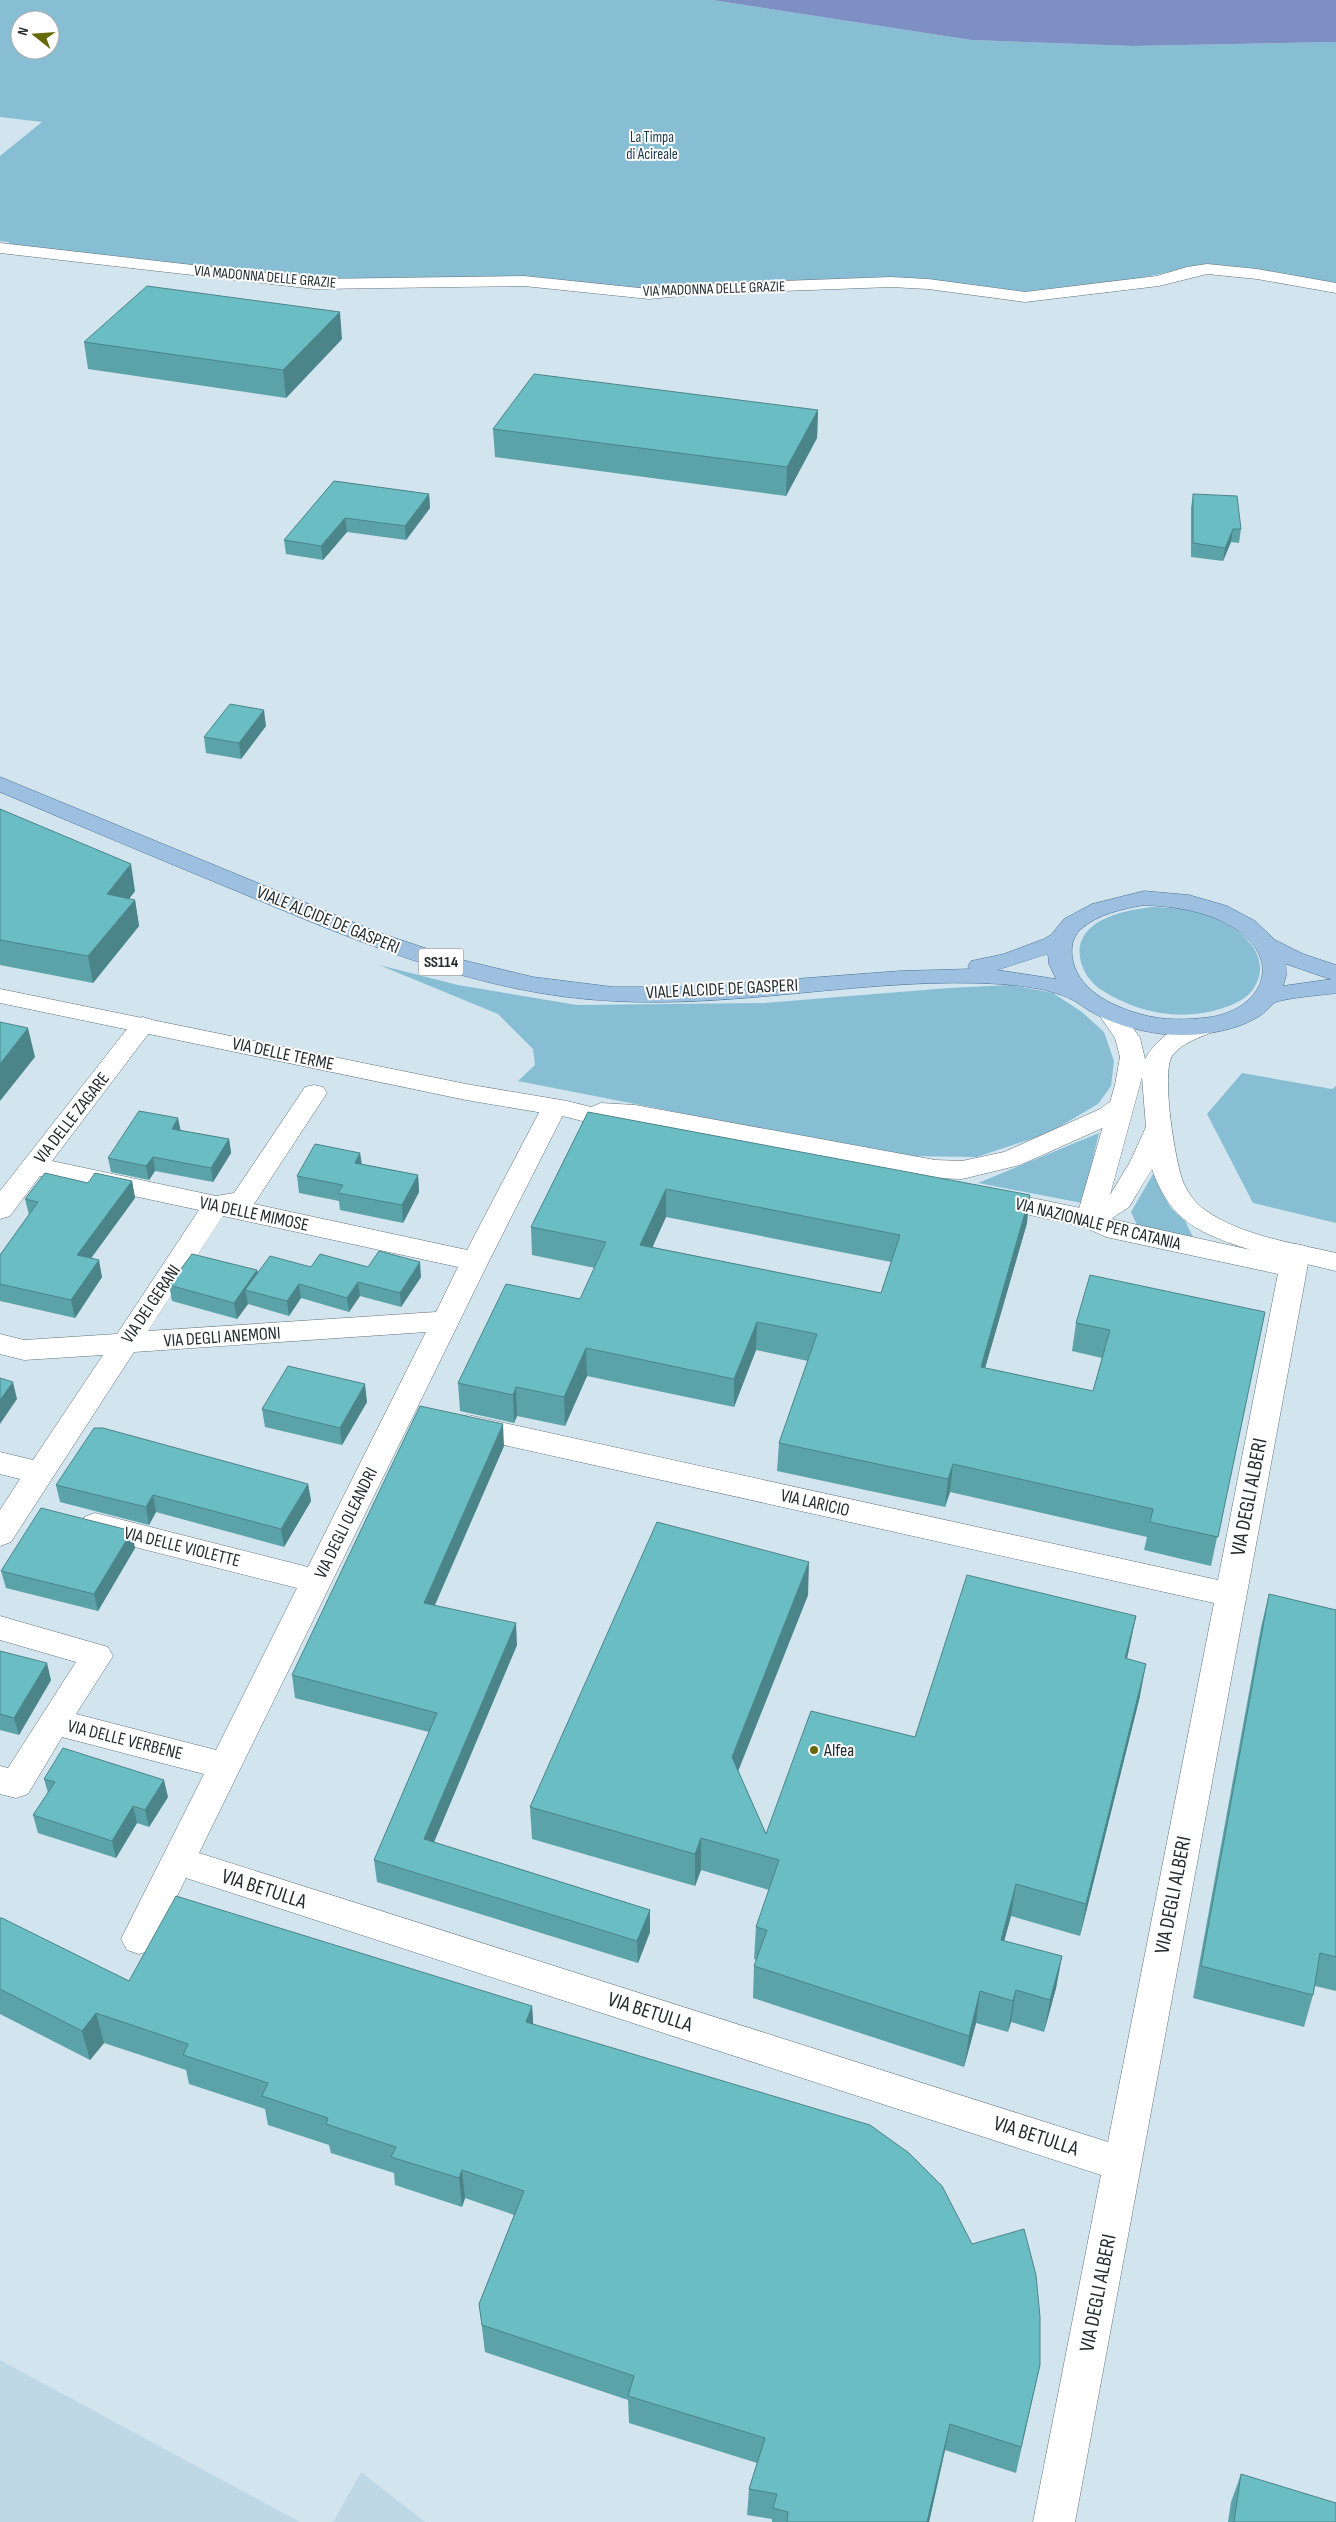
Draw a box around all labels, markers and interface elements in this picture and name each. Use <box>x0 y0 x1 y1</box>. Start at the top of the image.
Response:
north arrow <box>10 10 60 60</box>
text: N <box>14 25 32 37</box>
park label: La Timpa di Acireale <box>626 128 678 164</box>
street label: VIA MADONNA DELLE GRAZIE <box>193 261 337 293</box>
street label: VIA MADONNA DELLE GRAZIE <box>643 277 785 301</box>
street label: VIALE ALCIDE DE GASPERI <box>253 882 403 958</box>
road number: SS114 <box>418 949 464 976</box>
street label: VIALE ALCIDE DE GASPERI <box>645 975 799 1003</box>
street label: VIA DELLE TERME <box>230 1033 336 1075</box>
street label: VIA DELLE ZAGARE <box>30 1068 114 1168</box>
street label: VIA DELLE MIMOSE <box>197 1192 311 1236</box>
street label: VIA NAZIONALE PER CATANIA <box>1013 1193 1183 1255</box>
street label: VIA DEI GERANI <box>117 1261 185 1347</box>
street label: VIA DEGLI ANEMONI <box>163 1322 281 1352</box>
street label: VIA DEGLI ALBERI <box>1225 1436 1273 1558</box>
street label: VIA DEGLI OLEANDRI <box>310 1464 382 1582</box>
street label: VIA LARICIO <box>779 1485 851 1521</box>
street label: VIA DELLE VIOLETTE <box>122 1522 242 1572</box>
street label: VIA DELLE VERBENE <box>65 1716 185 1764</box>
place label: Alfea <box>823 1740 854 1761</box>
marker: Alfea <box>808 1744 820 1756</box>
street label: VIA DEGLI ALBERI <box>1149 1834 1197 1956</box>
street label: VIA BETULLA <box>218 1864 311 1915</box>
street label: VIA BETULLA <box>604 1987 697 2038</box>
street label: VIA BETULLA <box>990 2111 1083 2162</box>
street label: VIA DEGLI ALBERI <box>1074 2232 1122 2354</box>

